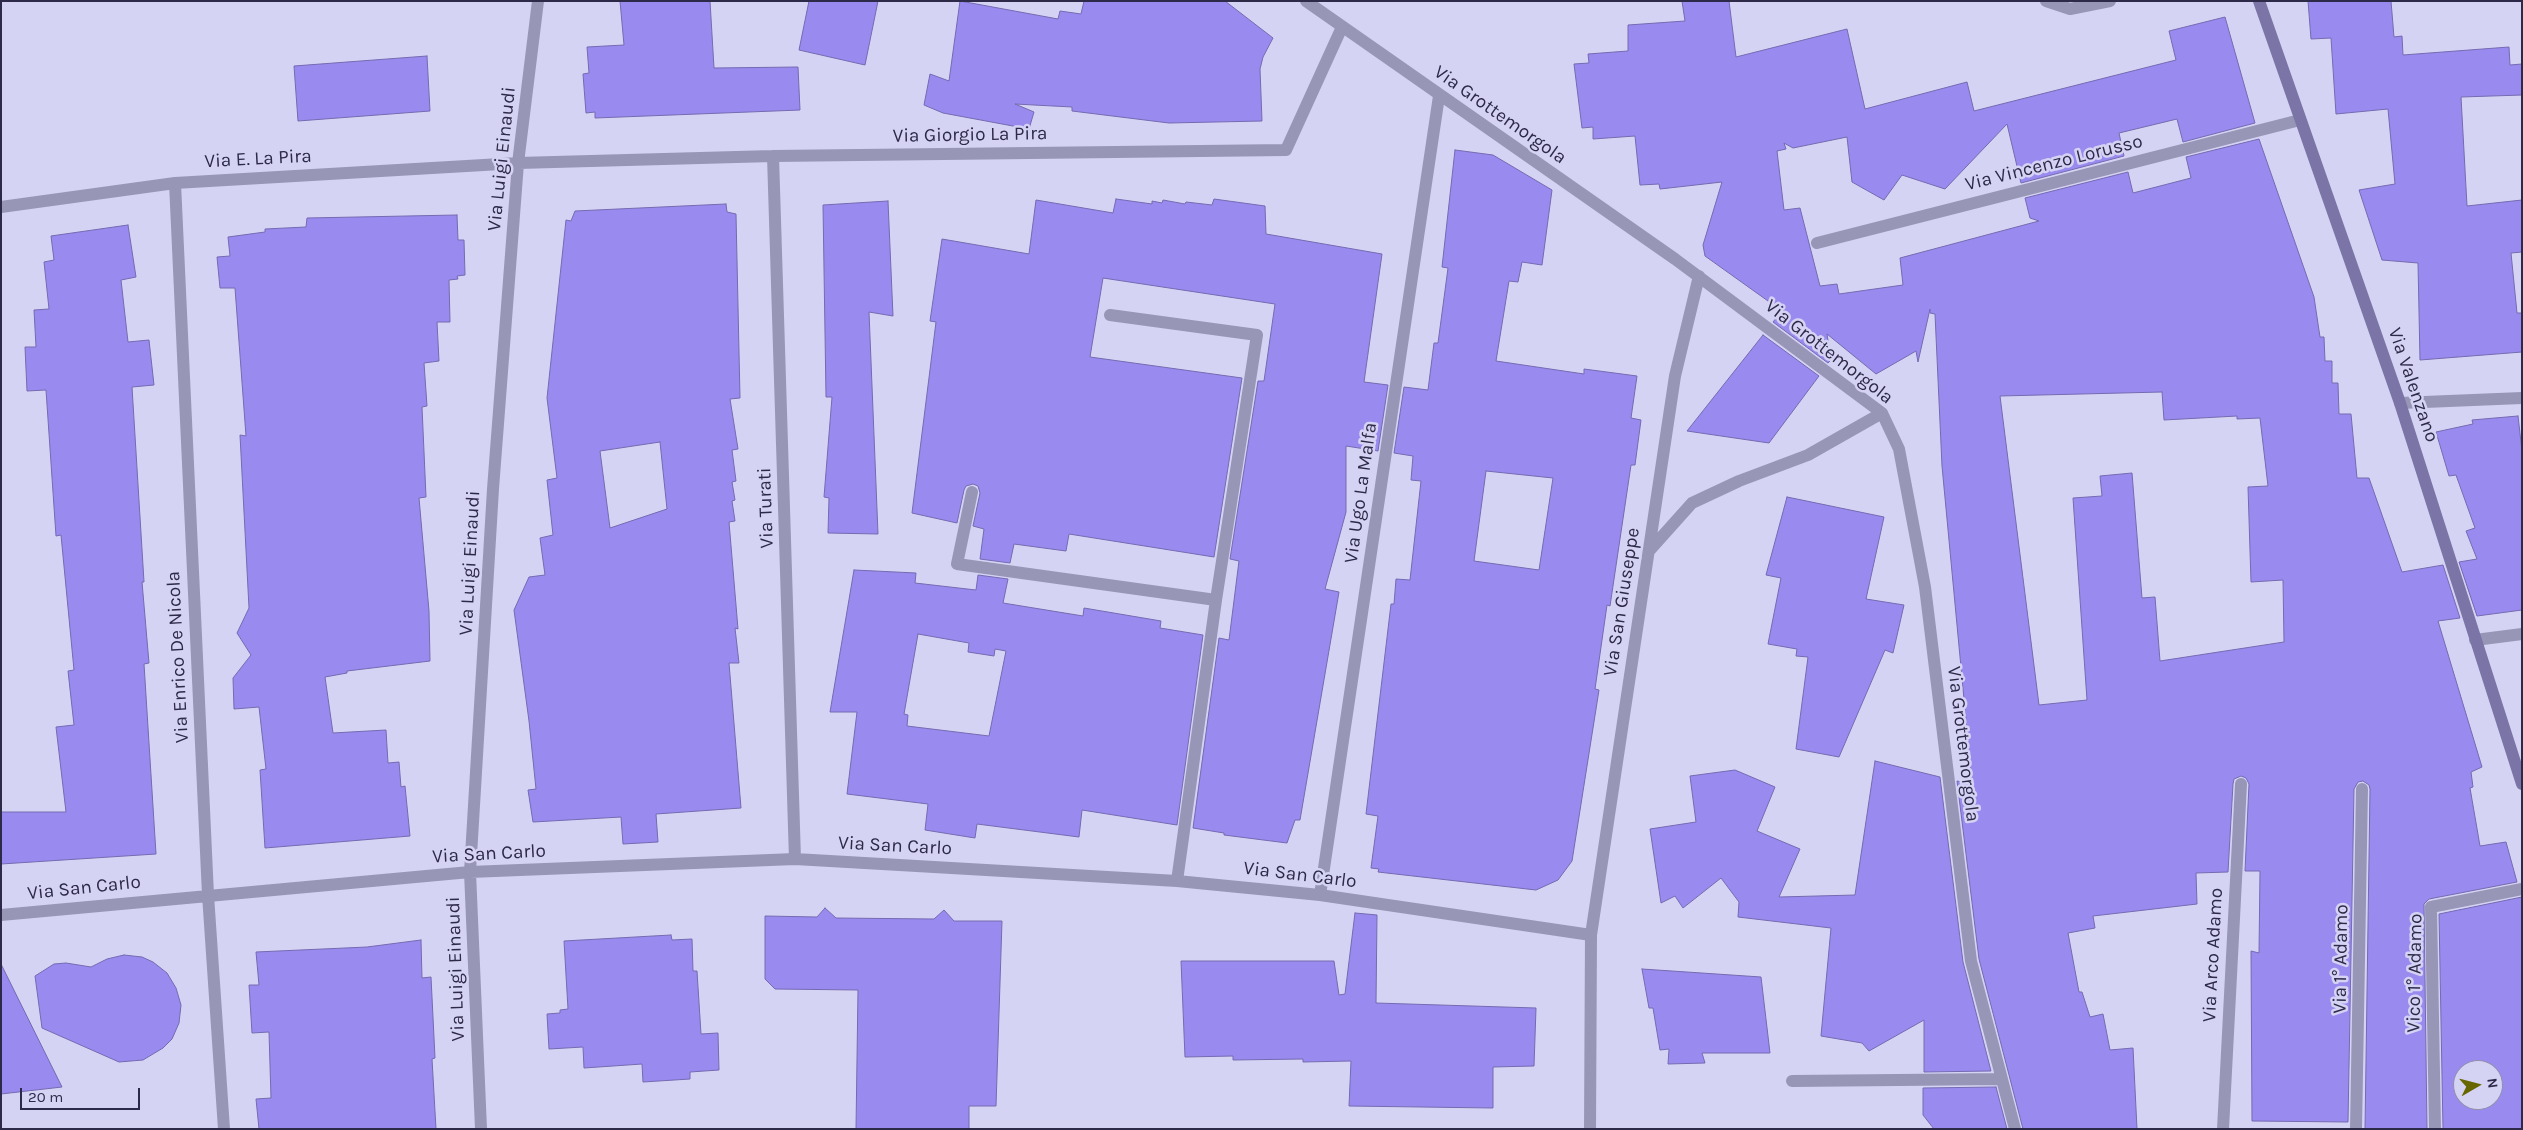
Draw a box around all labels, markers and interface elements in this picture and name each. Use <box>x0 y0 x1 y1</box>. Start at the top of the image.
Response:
street label: Via Grottemorgola <box>1429 61 1571 169</box>
street label: Via Luigi Einaudi <box>483 86 521 232</box>
street label: Via Giorgio La Pira <box>892 122 1048 148</box>
street label: Via Vincenzo Lorusso <box>1963 130 2145 196</box>
street label: Via E. La Pira <box>204 145 312 173</box>
street label: Via Grottemorgola <box>1760 295 1898 409</box>
street label: Via Valenzano <box>2383 325 2443 445</box>
street label: Via Ugo La Malfa <box>1340 421 1382 565</box>
street label: Via Turati <box>753 467 779 549</box>
street label: Via Luigi Einaudi <box>455 490 485 636</box>
street label: Via San Giuseppe <box>1599 526 1645 678</box>
street label: Via Enrico De Nicola <box>162 570 194 744</box>
street label: Via Grottemorgola <box>1942 665 1984 823</box>
street label: Via San Carlo <box>838 832 952 860</box>
street label: Via San Carlo <box>432 840 546 868</box>
street label: Via San Carlo <box>1242 857 1358 893</box>
street label: Via San Carlo <box>26 871 142 905</box>
street label: Via Arco Adamo <box>2198 887 2228 1023</box>
street label: Via Luigi Einaudi <box>442 896 470 1042</box>
street label: Via 1° Adamo <box>2329 904 2353 1014</box>
street label: Vico 1° Adamo <box>2403 913 2427 1033</box>
north arrow <box>2453 1060 2503 1110</box>
text: N <box>2483 1077 2501 1089</box>
scale bar <box>22 1078 142 1110</box>
text: 20 m <box>28 1088 63 1106</box>

